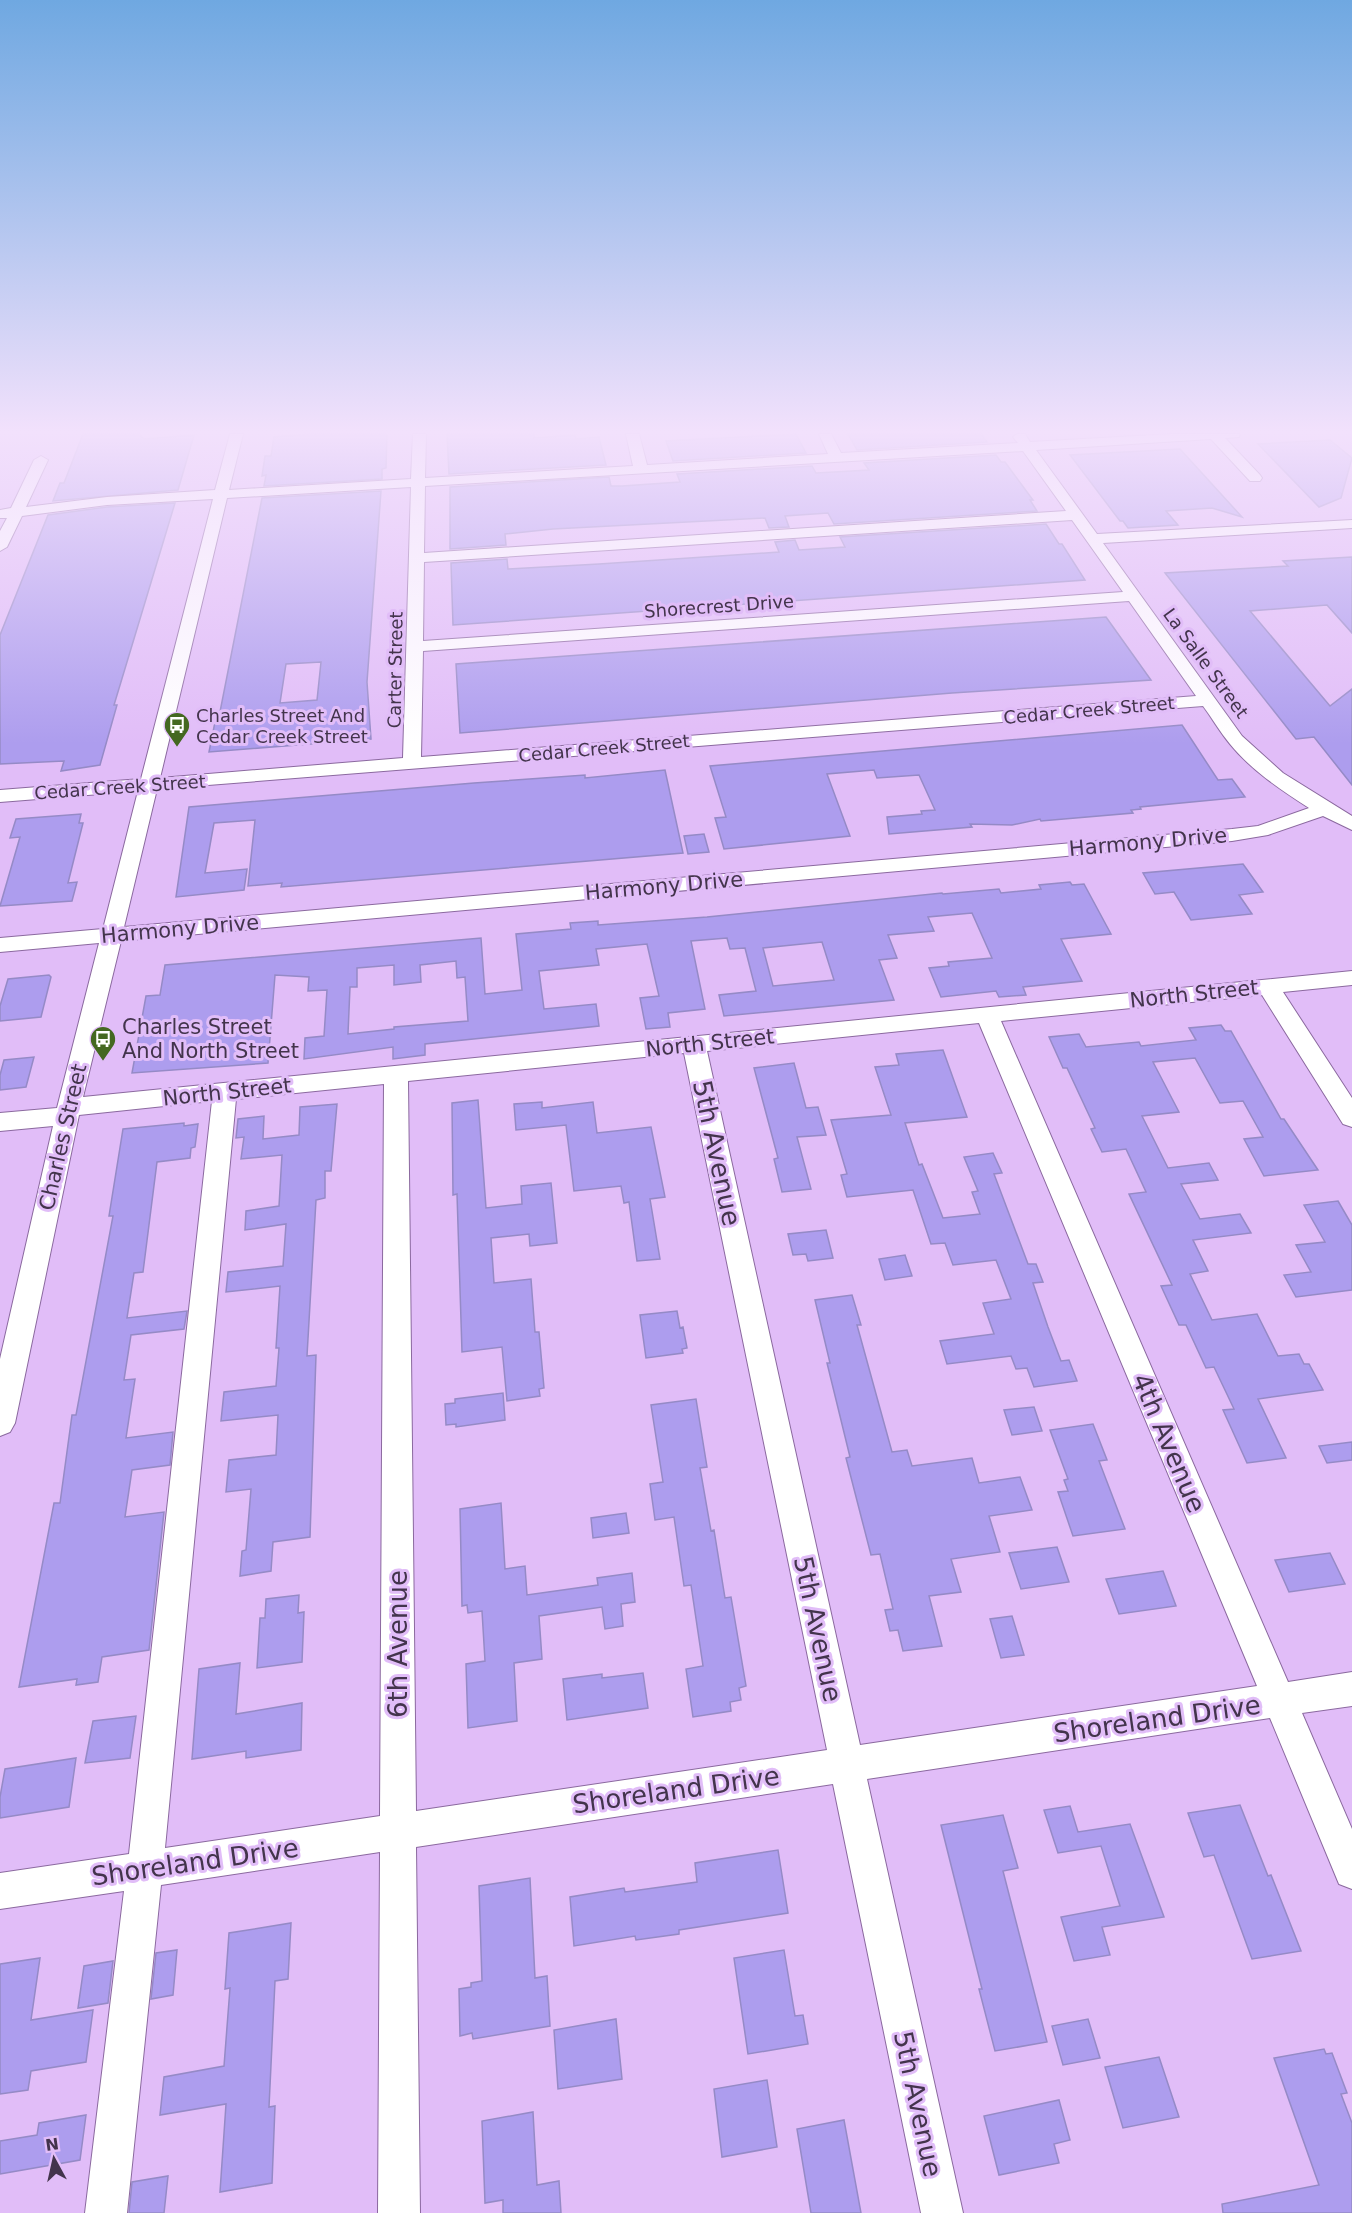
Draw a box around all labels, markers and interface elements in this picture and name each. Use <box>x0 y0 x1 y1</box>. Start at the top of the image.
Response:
street label: Shorecrest Drive <box>643 590 795 622</box>
street label: La Salle Street <box>1159 604 1253 722</box>
street label: Carter Street <box>383 611 407 729</box>
street label: Cedar Creek Street <box>1003 692 1175 728</box>
place label: Charles Street And Cedar Creek Street <box>196 705 368 747</box>
bus stop icon: Charles Street And Cedar Creek Street <box>162 710 192 748</box>
street label: Cedar Creek Street <box>518 730 690 766</box>
street label: Cedar Creek Street <box>34 771 206 803</box>
street label: Harmony Drive <box>1068 823 1228 861</box>
street label: Harmony Drive <box>584 867 744 905</box>
street label: Harmony Drive <box>100 910 260 948</box>
street label: North Street <box>1128 975 1260 1013</box>
place label: Charles Street And North Street <box>122 1015 299 1063</box>
bus stop icon: Charles Street And North Street <box>88 1024 118 1062</box>
street label: North Street <box>644 1024 776 1062</box>
street label: Charles Street <box>34 1061 92 1213</box>
street label: North Street <box>161 1073 293 1111</box>
street label: 5th Avenue <box>687 1077 747 1229</box>
street label: 4th Avenue <box>1126 1369 1212 1517</box>
street label: 5th Avenue <box>788 1553 848 1705</box>
street label: 6th Avenue <box>383 1570 413 1718</box>
street label: Shoreland Drive <box>1052 1690 1262 1748</box>
street label: Shoreland Drive <box>571 1761 781 1819</box>
street label: Shoreland Drive <box>90 1833 300 1891</box>
street label: 5th Avenue <box>888 2028 948 2180</box>
north arrow <box>24 2129 84 2189</box>
text: N <box>44 2134 60 2155</box>

